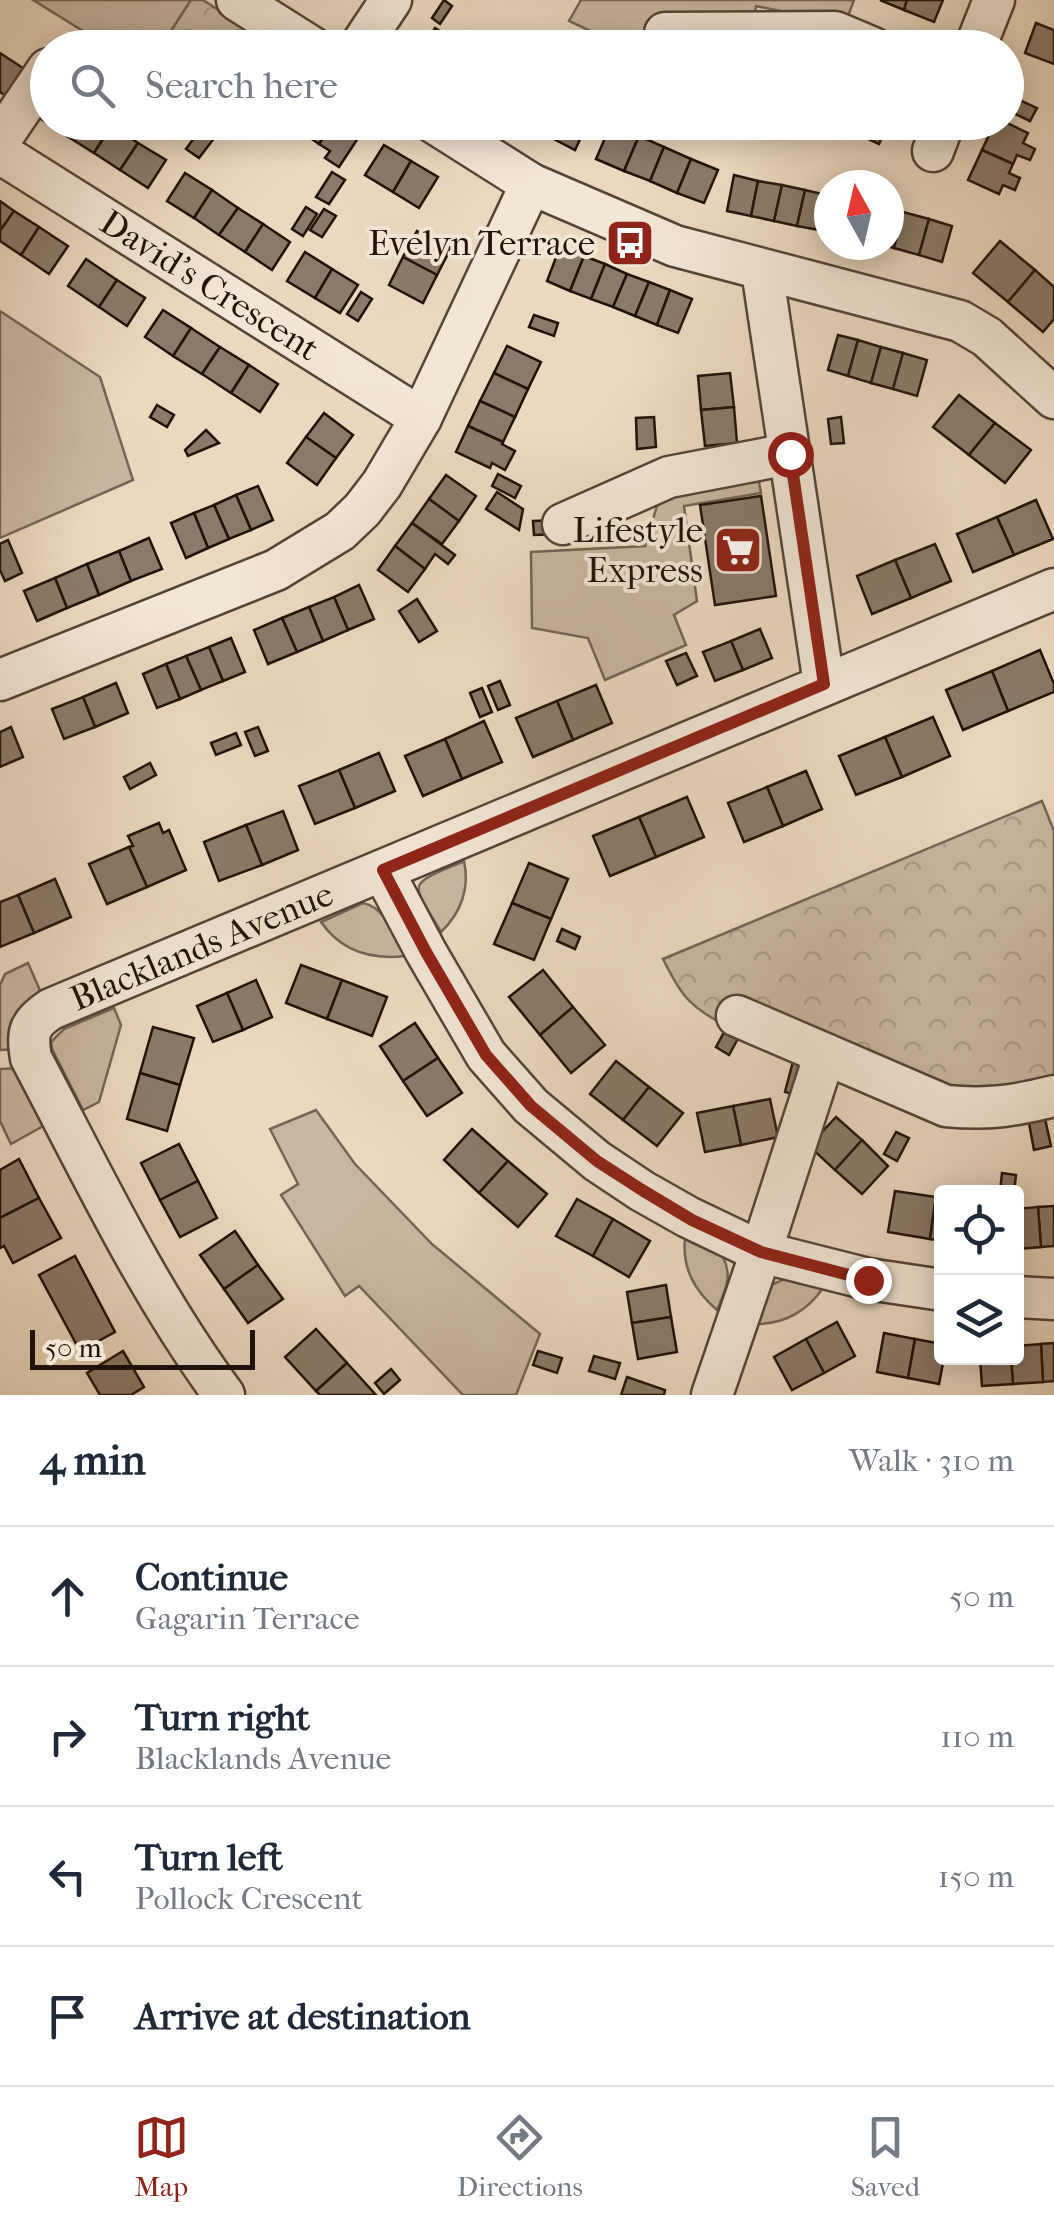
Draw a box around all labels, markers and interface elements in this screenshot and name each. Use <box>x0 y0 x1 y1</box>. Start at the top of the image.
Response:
search box <box>30 30 1024 140</box>
icon: search <box>65 58 120 113</box>
text: Search here <box>145 63 338 108</box>
north arrow <box>814 170 904 260</box>
street label: David's Crescent <box>93 201 327 369</box>
bus stop icon: Evelyn Terrace <box>604 217 656 269</box>
place label: Evelyn Terrace <box>368 223 595 264</box>
route start <box>768 432 814 478</box>
place label: Lifestyle Express <box>573 510 703 591</box>
supermarket icon: Lifestyle Express <box>712 524 764 576</box>
street label: Blacklands Avenue <box>64 873 339 1019</box>
map controls <box>934 1185 1024 1365</box>
button: locate <box>934 1185 1024 1275</box>
route end <box>846 1258 892 1304</box>
button: layers <box>934 1275 1024 1365</box>
scale bar <box>30 1325 255 1370</box>
text: 50 m <box>45 1331 102 1364</box>
text: 4 min <box>40 1436 146 1485</box>
text: Walk · 310 m <box>849 1442 1014 1479</box>
text: Continue <box>135 1555 288 1600</box>
icon: ahead <box>40 1569 95 1624</box>
text: 50 m <box>949 1578 1014 1615</box>
text: Gagarin Terrace <box>135 1600 360 1637</box>
text: Turn right <box>135 1695 310 1740</box>
icon: right <box>40 1709 95 1764</box>
text: 110 m <box>940 1718 1014 1755</box>
text: Blacklands Avenue <box>135 1740 391 1777</box>
text: Turn left <box>135 1835 283 1880</box>
icon: left <box>40 1849 95 1904</box>
text: 150 m <box>938 1858 1014 1895</box>
text: Pollock Crescent <box>135 1880 363 1917</box>
icon: arrive <box>40 1989 95 2044</box>
text: Arrive at destination <box>135 1994 471 2039</box>
tab: Map <box>134 2110 189 2203</box>
tab: Directions <box>457 2110 583 2203</box>
tab: Saved <box>851 2110 920 2203</box>

